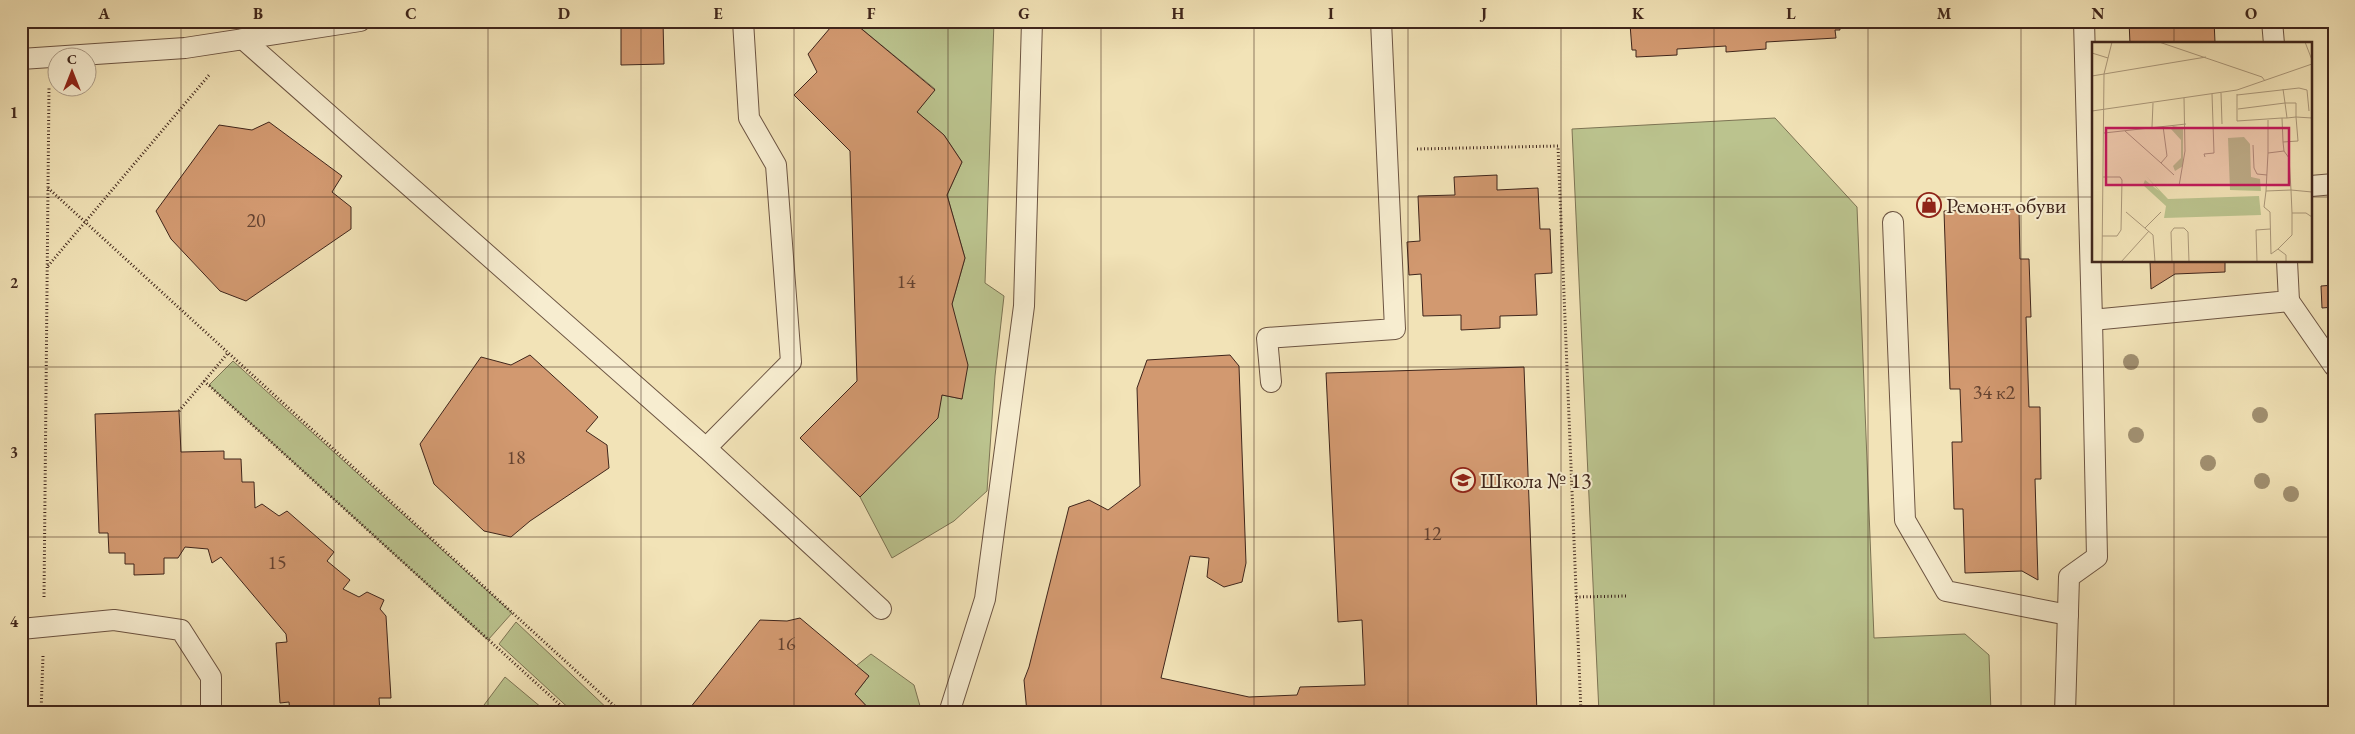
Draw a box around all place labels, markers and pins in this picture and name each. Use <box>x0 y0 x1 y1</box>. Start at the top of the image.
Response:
place label: Ремонт обуви <box>1946 191 2067 220</box>
shop icon: Ремонт обуви <box>1916 192 1942 218</box>
place label: Школа № 13 <box>1480 466 1592 495</box>
school or university icon: Школа № 13 <box>1450 467 1476 493</box>

